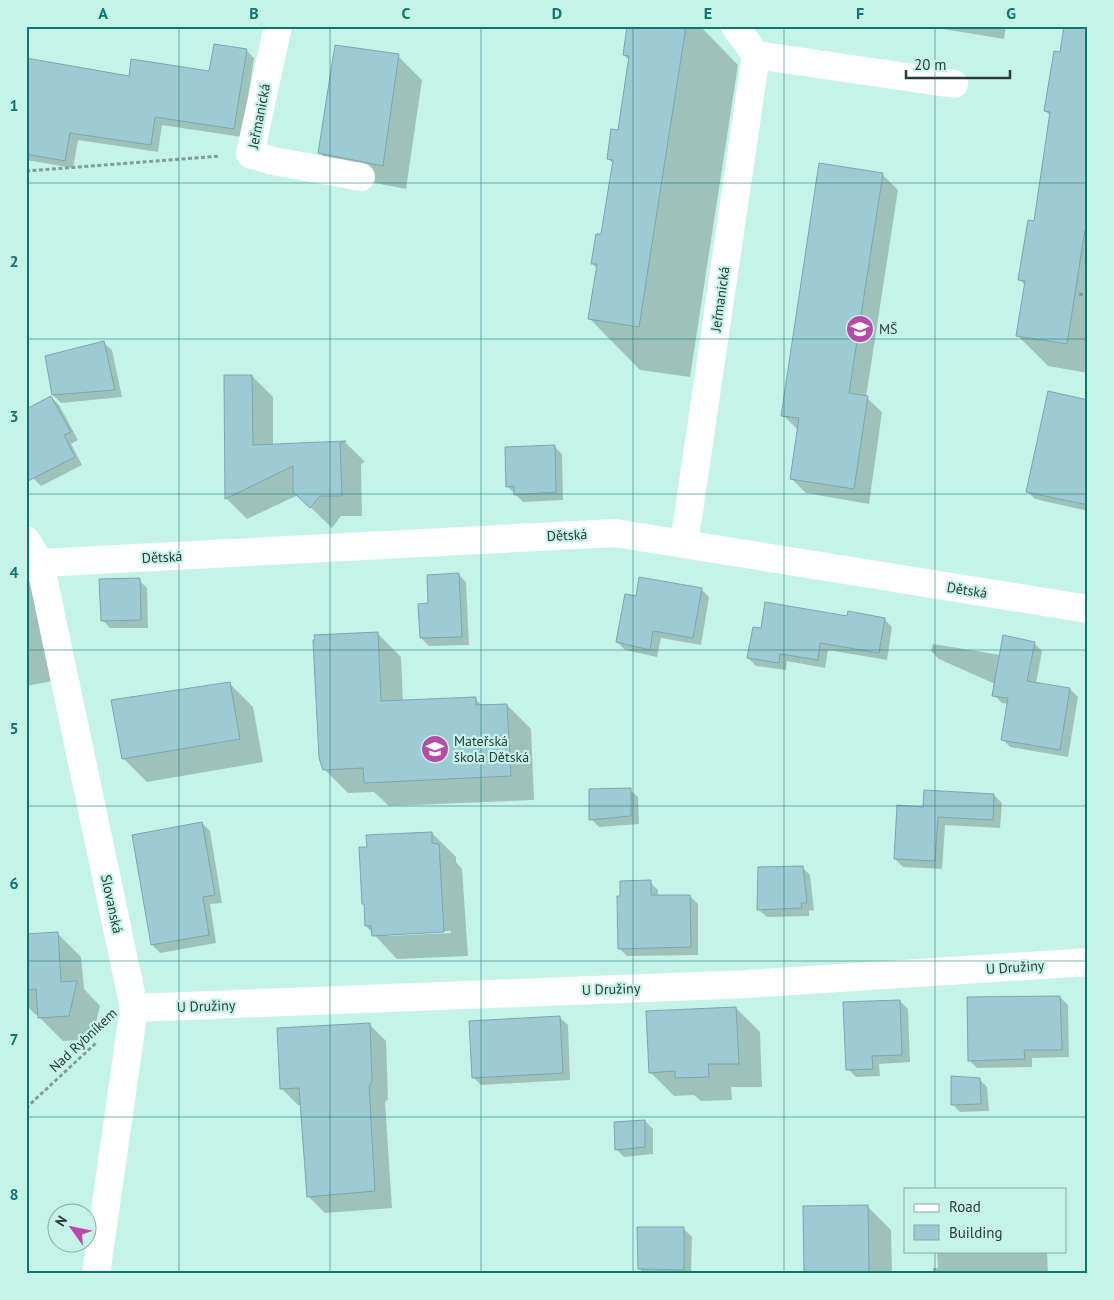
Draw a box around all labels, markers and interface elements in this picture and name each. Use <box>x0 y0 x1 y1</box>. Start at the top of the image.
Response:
text: A <box>98 3 108 23</box>
text: B <box>249 3 259 23</box>
text: C <box>402 3 411 23</box>
text: D <box>552 3 562 23</box>
text: E <box>704 3 712 23</box>
text: F <box>856 3 864 23</box>
text: G <box>1006 3 1016 23</box>
scale bar <box>906 48 1010 80</box>
text: 20 m <box>914 55 947 74</box>
street label: Jeřmanická <box>244 82 274 151</box>
text: 1 <box>9 95 19 115</box>
text: 2 <box>9 251 19 271</box>
street label: Jeřmanická <box>706 265 733 334</box>
school or university icon: MŠ <box>845 314 875 344</box>
place label: MŠ <box>879 320 898 338</box>
text: 3 <box>9 406 19 426</box>
street label: Dětská <box>546 525 588 545</box>
street label: Dětská <box>141 547 183 567</box>
text: 4 <box>9 562 19 582</box>
street label: Dětská <box>946 578 988 602</box>
text: 5 <box>9 718 19 738</box>
place label: Mateřská škola Dětská <box>454 732 529 766</box>
school or university icon: Mateřská škola Dětská <box>420 734 450 764</box>
text: 6 <box>9 873 19 893</box>
street label: Slovanská <box>97 873 127 935</box>
street label: U Družiny <box>985 956 1045 978</box>
street label: U Družiny <box>581 979 641 999</box>
street label: U Družiny <box>176 996 236 1016</box>
street label: Nad Rybníkem <box>45 1004 121 1076</box>
text: 7 <box>9 1029 19 1049</box>
text: 8 <box>9 1184 19 1204</box>
legend <box>904 1188 1066 1252</box>
text: Road <box>949 1197 981 1216</box>
north arrow <box>48 1202 98 1252</box>
text: N <box>51 1212 71 1230</box>
text: Building <box>949 1223 1003 1242</box>

